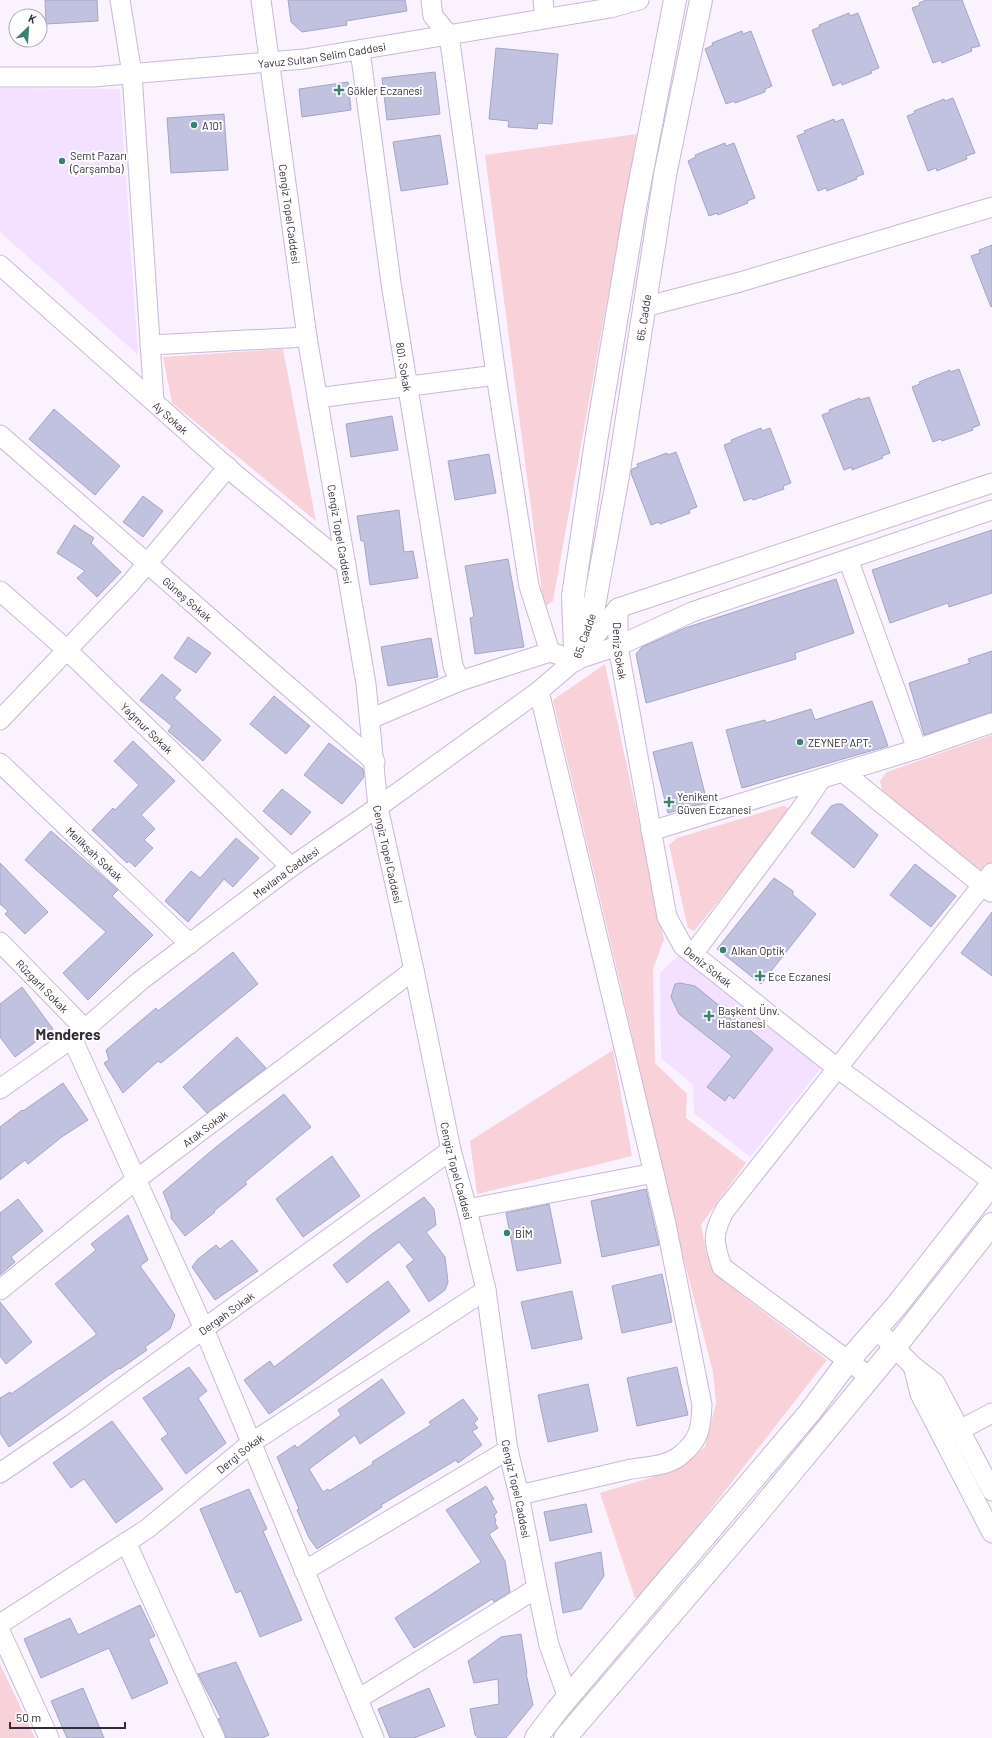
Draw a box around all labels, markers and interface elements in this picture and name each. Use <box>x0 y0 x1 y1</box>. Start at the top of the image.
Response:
north arrow <box>8 8 48 48</box>
text: K <box>27 11 38 26</box>
street label: Yavuz Sultan Selim Caddesi <box>257 39 387 69</box>
place label: Gökler Eczanesi <box>347 84 423 97</box>
marker: Gökler Eczanesi <box>334 85 344 95</box>
place label: A101 <box>202 119 222 132</box>
marker: A101 <box>189 120 199 130</box>
place label: Semt Pazarı (Çarşamba) <box>69 149 127 175</box>
marker: Semt Pazarı (Çarşamba) <box>57 156 67 166</box>
street label: Cengiz Topel Caddesi <box>277 163 303 265</box>
street label: 65. Cadde <box>633 293 653 341</box>
street label: 801. Sokak <box>394 341 415 393</box>
street label: Ay Sokak <box>151 398 192 437</box>
street label: Cengiz Topel Caddesi <box>326 483 355 585</box>
street label: Güneş Sokak <box>160 574 215 624</box>
street label: 65. Cadde <box>570 611 598 660</box>
street label: Deniz Sokak <box>611 622 630 681</box>
street label: Yağmur Sokak <box>118 700 176 756</box>
place label: ZEYNEP APT. <box>808 736 872 749</box>
marker: ZEYNEP APT. <box>795 737 805 747</box>
place label: Yenikent Güven Eczanesi <box>677 790 752 816</box>
marker: Yenikent Güven Eczanesi <box>664 797 674 807</box>
street label: Cengiz Topel Caddesi <box>371 804 406 905</box>
street label: Melikşah Sokak <box>64 824 126 883</box>
street label: Mevlana Caddesi <box>250 843 321 900</box>
street label: Deniz Sokak <box>682 943 735 989</box>
place label: Alkan Optik <box>731 944 785 957</box>
marker: Alkan Optik <box>718 945 728 955</box>
street label: Rüzgarlı Sokak <box>14 956 72 1015</box>
place label: Ece Eczanesi <box>768 970 831 983</box>
marker: Ece Eczanesi <box>755 971 765 981</box>
place label: Başkent Ünv. Hastanesi <box>718 1003 780 1030</box>
marker: Başkent Ünv. Hastanesi <box>703 1010 715 1022</box>
district label: Menderes <box>36 1025 101 1043</box>
street label: Atak Sokak <box>180 1107 230 1149</box>
street label: Cengiz Topel Caddesi <box>439 1121 476 1221</box>
place label: BİM <box>515 1226 533 1240</box>
marker: BİM <box>502 1228 512 1238</box>
street label: Dergah Sokak <box>196 1288 257 1337</box>
street label: Dergi Sokak <box>214 1430 266 1476</box>
street label: Cengiz Topel Caddesi <box>500 1439 534 1539</box>
scale bar <box>10 1704 125 1730</box>
text: 50 m <box>16 1710 41 1724</box>

